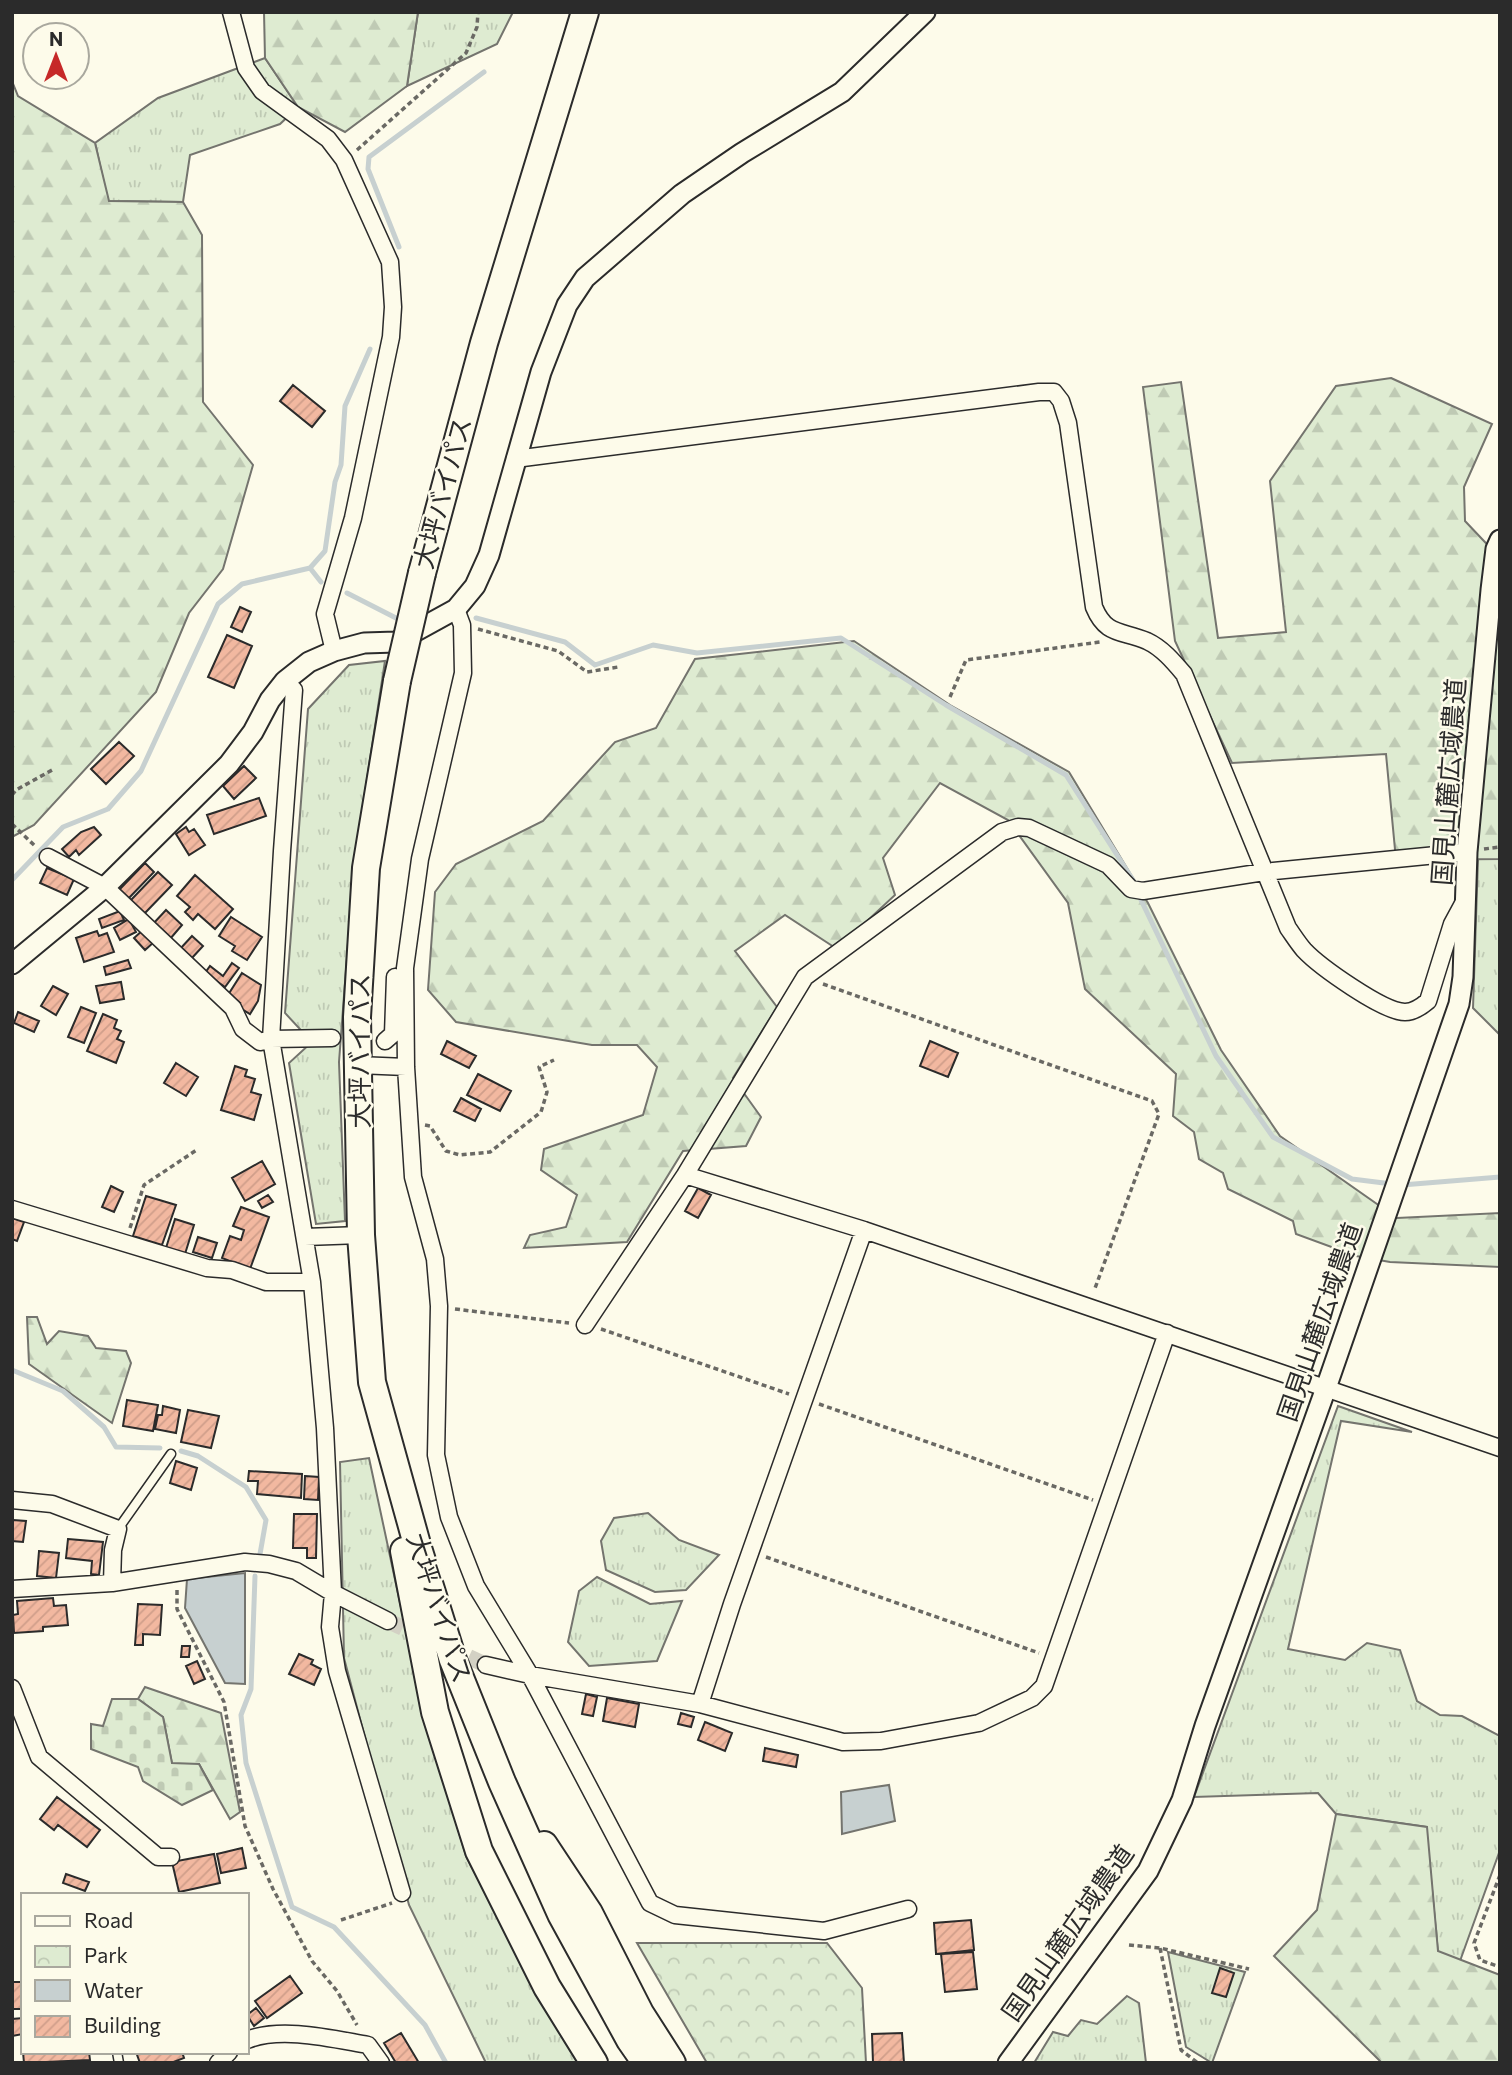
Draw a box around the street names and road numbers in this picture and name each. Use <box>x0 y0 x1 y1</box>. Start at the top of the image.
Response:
street label: 大坪バイパス <box>406 414 477 572</box>
street label: 国見山麓広域農道 <box>1425 677 1470 887</box>
street label: 大坪バイパス <box>343 973 374 1129</box>
street label: 国見山麓広域農道 <box>1270 1218 1367 1425</box>
street label: 大坪バイパス <box>402 1529 479 1686</box>
street label: 国見山麓広域農道 <box>994 1838 1139 2026</box>

